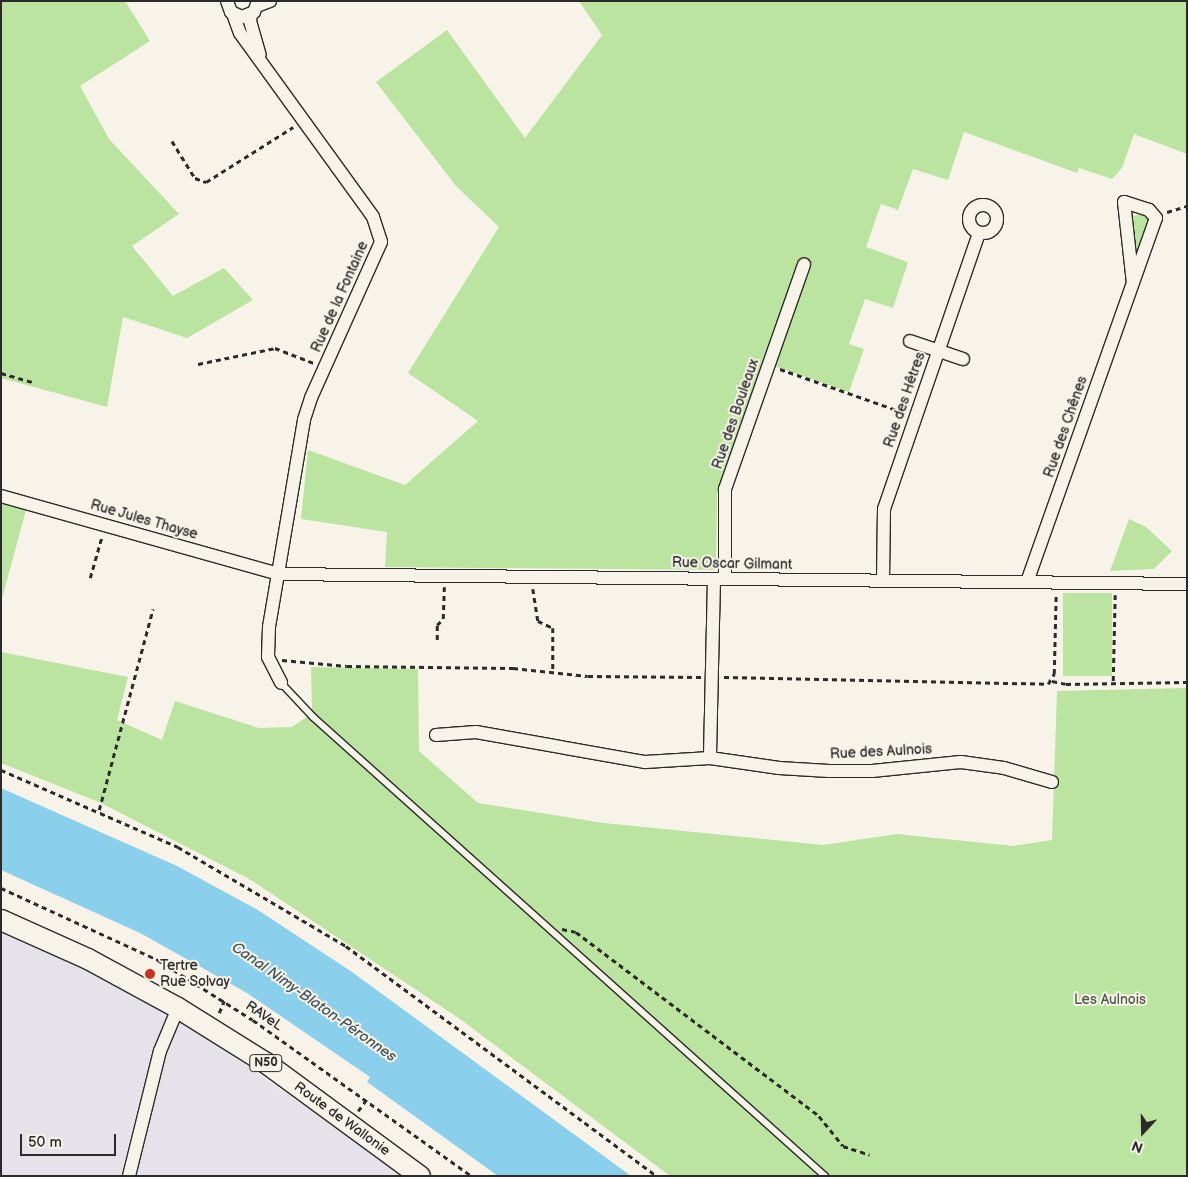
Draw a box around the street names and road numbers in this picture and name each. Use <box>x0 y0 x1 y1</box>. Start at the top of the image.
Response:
street label: Rue de la Fontaine <box>308 239 372 355</box>
street label: Rue des Hêtres <box>881 350 929 450</box>
street label: Rue des Bouleaux <box>709 357 763 471</box>
street label: Rue des Chênes <box>1041 374 1091 480</box>
street label: Rue Jules Thayse <box>88 496 200 544</box>
street label: Rue Oscar Gilmant <box>672 555 792 573</box>
street label: Rue des Aulnois <box>830 741 932 763</box>
street label: RAVeL <box>242 998 286 1034</box>
road number: N50 <box>248 1054 284 1072</box>
street label: Route de Wallonie <box>291 1078 393 1160</box>

